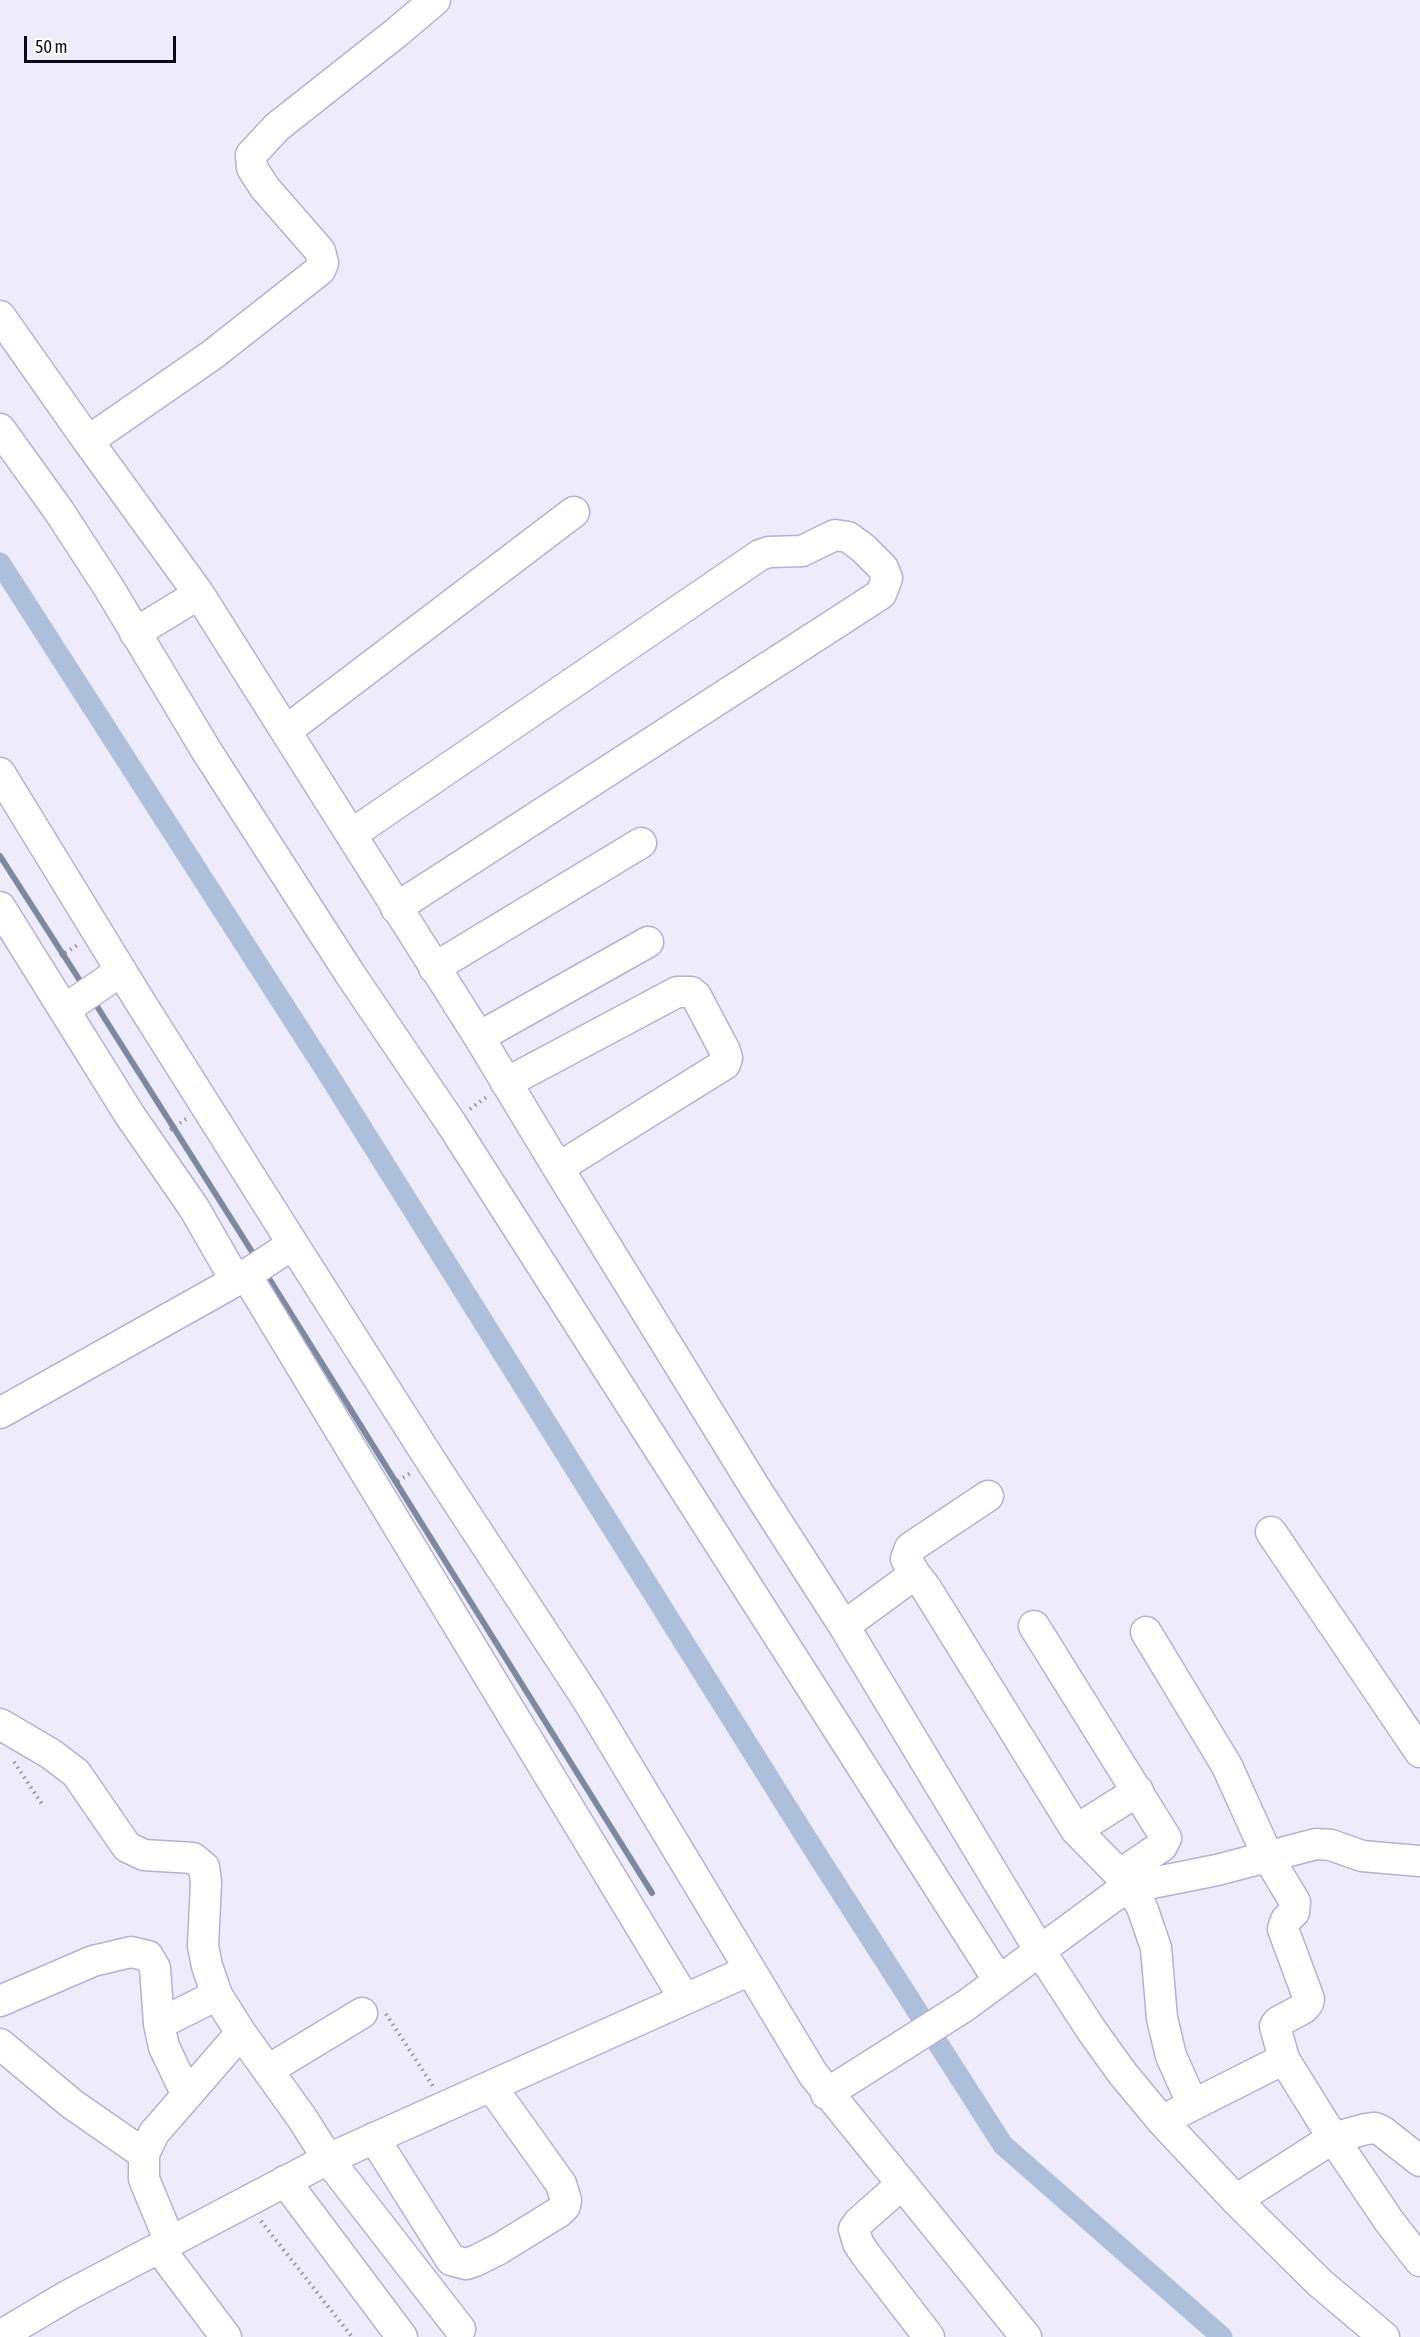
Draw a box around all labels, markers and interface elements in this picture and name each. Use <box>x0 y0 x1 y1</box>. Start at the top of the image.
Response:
scale bar <box>27 24 178 62</box>
text: 50 m <box>35 36 67 57</box>

